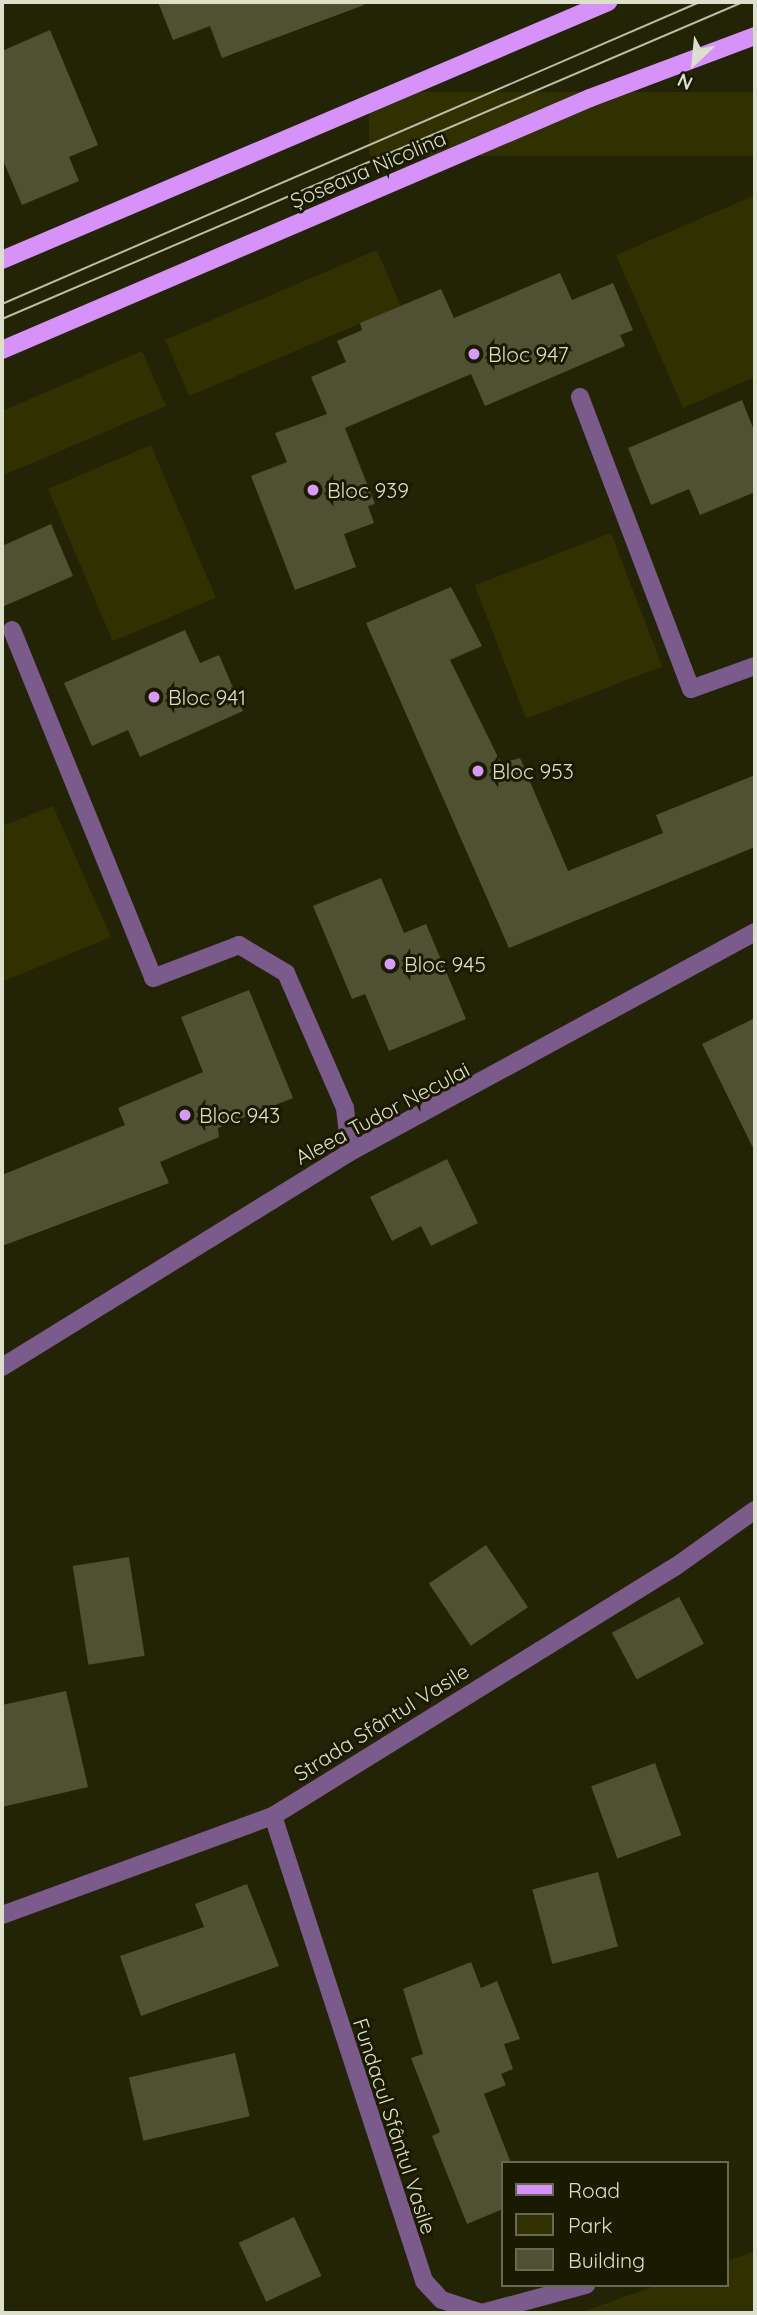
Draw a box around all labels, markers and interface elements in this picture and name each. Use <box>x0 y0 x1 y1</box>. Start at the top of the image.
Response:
north arrow <box>659 28 729 98</box>
text: N <box>673 68 696 96</box>
street label: Șoseaua Nicolina <box>286 125 450 213</box>
place label: Bloc 947 <box>488 341 568 367</box>
marker: Bloc 947 <box>466 346 482 362</box>
place label: Bloc 939 <box>327 477 409 503</box>
marker: Bloc 939 <box>305 482 321 498</box>
place label: Bloc 941 <box>168 684 246 710</box>
marker: Bloc 941 <box>146 689 162 705</box>
place label: Bloc 953 <box>492 758 574 784</box>
marker: Bloc 953 <box>470 763 486 779</box>
place label: Bloc 945 <box>404 951 486 977</box>
marker: Bloc 945 <box>382 956 398 972</box>
street label: Aleea Tudor Neculai <box>291 1056 473 1170</box>
place label: Bloc 943 <box>199 1102 280 1128</box>
marker: Bloc 943 <box>177 1107 193 1123</box>
street label: Strada Sfântul Vasile <box>289 1658 473 1786</box>
street label: Fundacul Sfântul Vasile <box>348 2015 442 2237</box>
legend <box>502 2161 729 2287</box>
text: Road <box>568 2177 620 2203</box>
text: Park <box>568 2212 612 2238</box>
text: Building <box>568 2247 645 2273</box>

